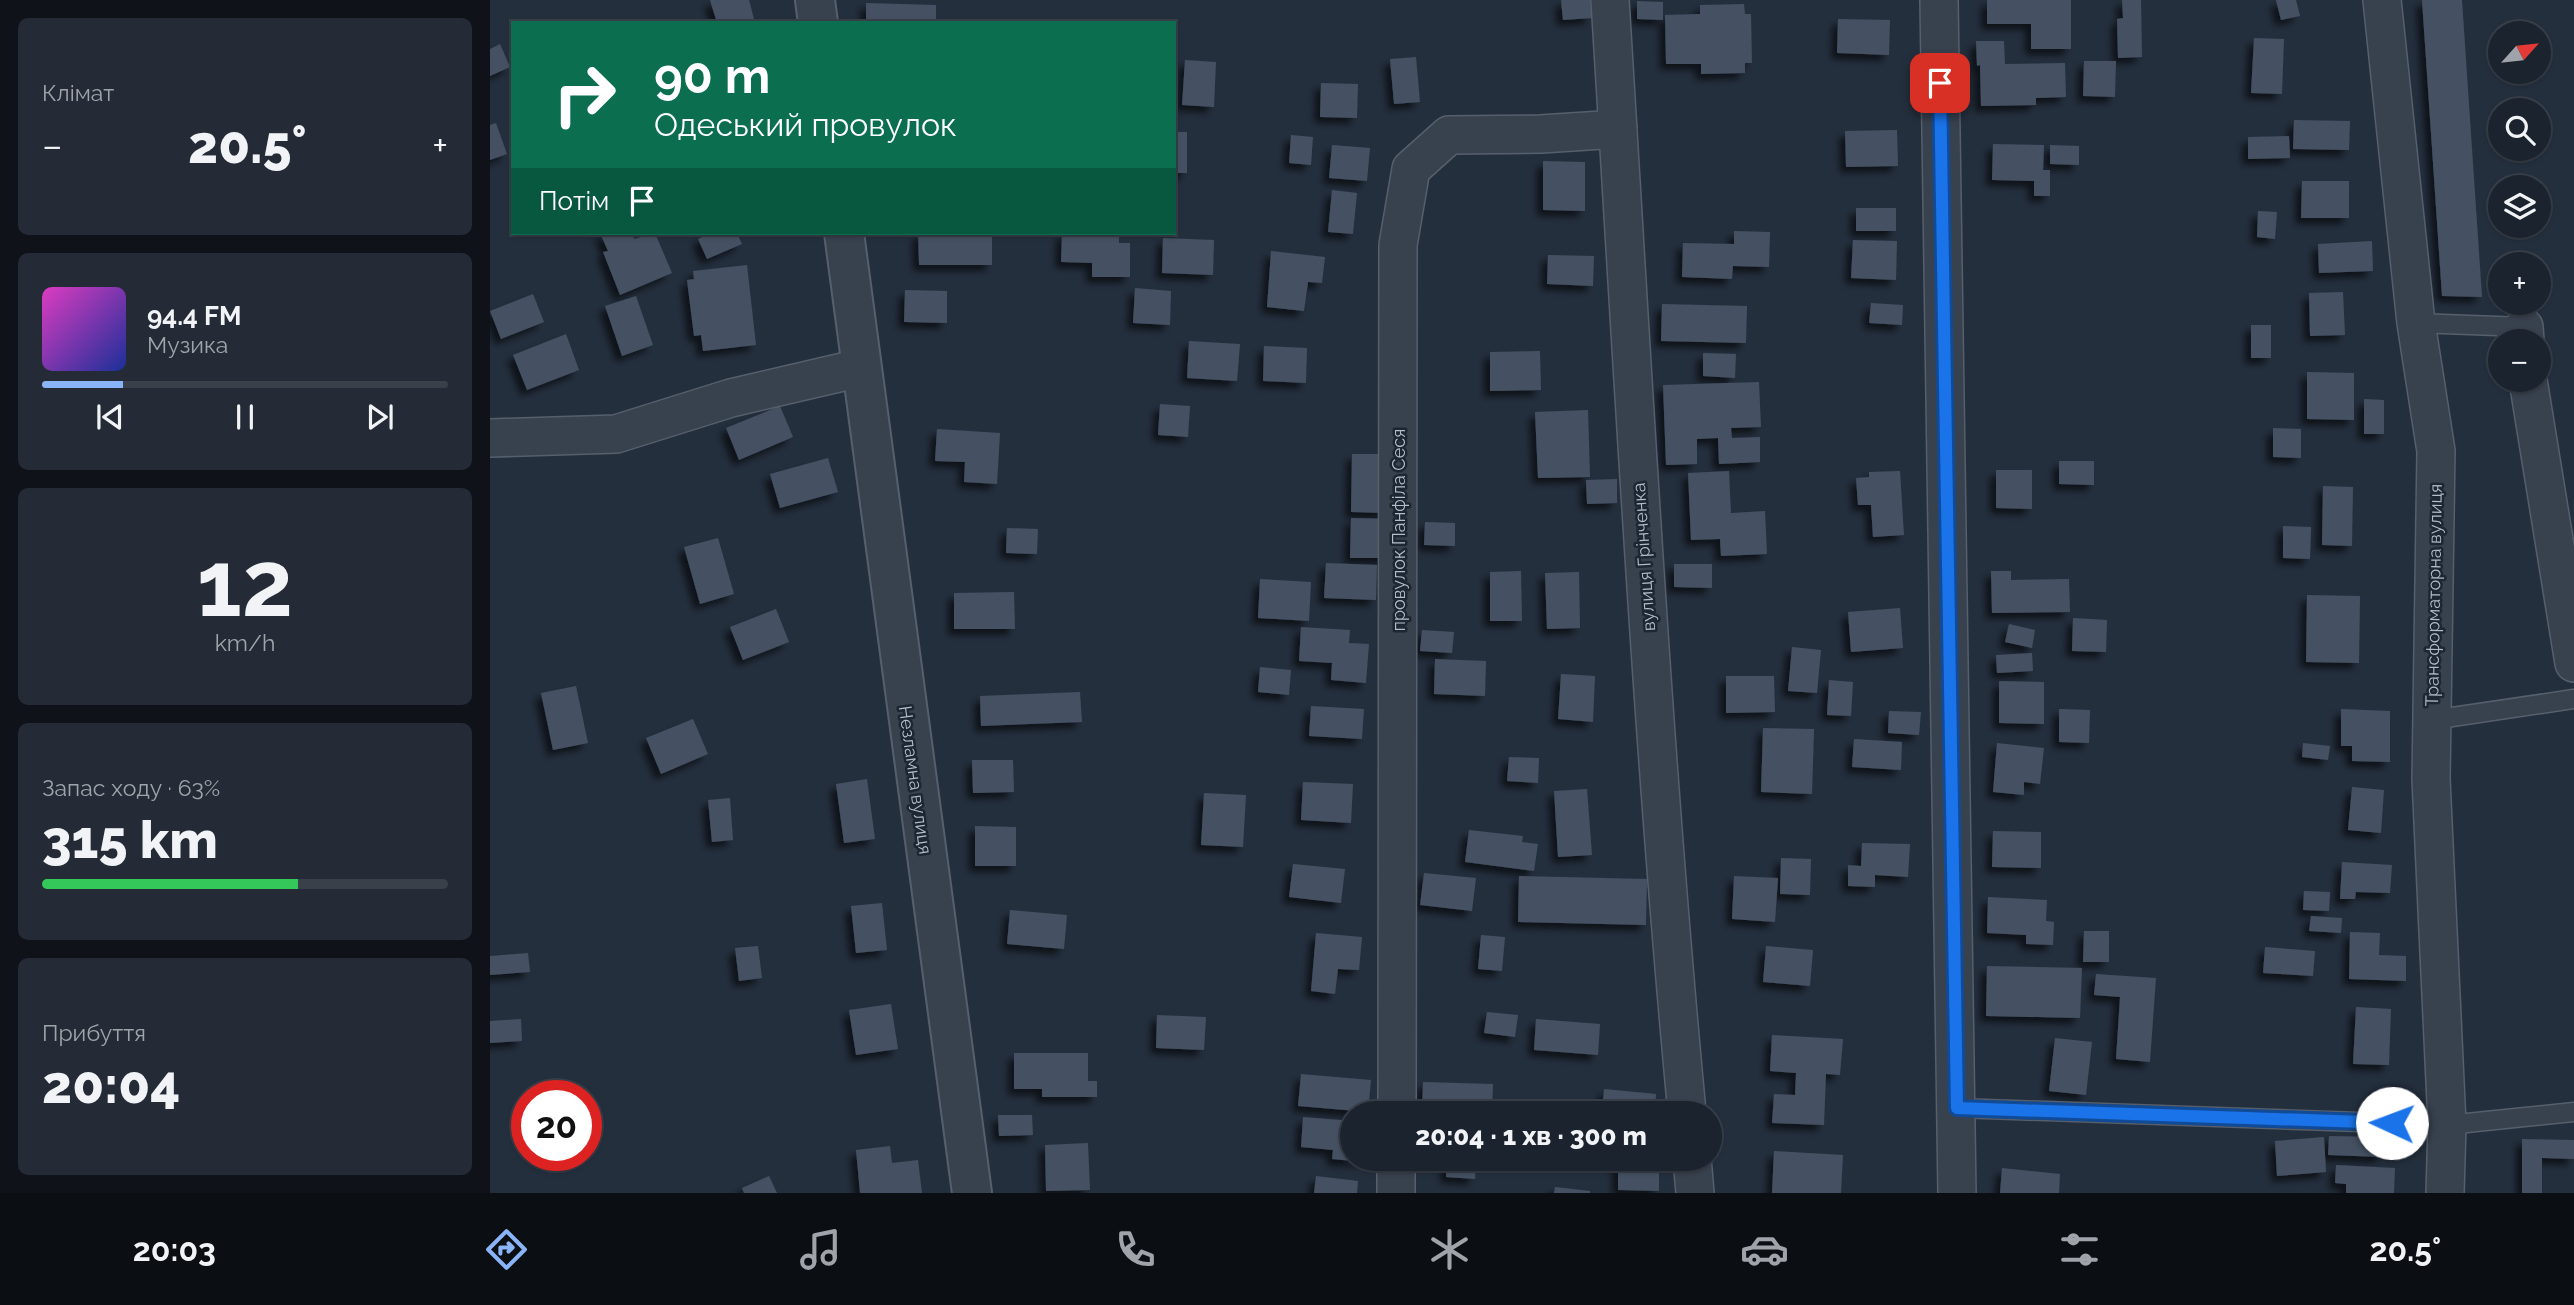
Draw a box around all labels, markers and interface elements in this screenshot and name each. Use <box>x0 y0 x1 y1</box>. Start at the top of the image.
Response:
north arrow <box>2488 21 2552 84</box>
map controls <box>2488 21 2551 392</box>
text: 90 m <box>654 47 770 104</box>
icon: right <box>539 49 630 140</box>
pin <box>1910 53 1970 113</box>
icon: arrive <box>1921 64 1959 102</box>
text: Клімат <box>42 79 114 106</box>
button: search <box>2488 98 2551 161</box>
text: Одеський провулок <box>654 106 957 143</box>
text: 20.5° <box>188 114 307 175</box>
text: − <box>42 123 62 168</box>
text: + <box>432 123 448 168</box>
button: layers <box>2488 175 2551 238</box>
icon: arrive <box>623 182 661 220</box>
text: Потім <box>539 186 609 216</box>
button: + <box>2488 252 2551 315</box>
text: 94.4 FM <box>147 301 242 331</box>
button: − <box>2488 329 2551 392</box>
text: Музика <box>147 331 228 358</box>
icon: previous <box>91 398 129 436</box>
icon: pause <box>226 398 264 436</box>
icon: next <box>361 398 399 436</box>
street label: провулок Панфіла Сеся <box>1388 429 1409 631</box>
street label: вулиця Грінченка <box>1628 482 1659 632</box>
street label: Трансформаторна вулиця <box>2421 484 2446 706</box>
text: 12 <box>197 530 293 637</box>
text: km/h <box>215 629 275 656</box>
street label: Незламна вулиця <box>895 704 936 855</box>
text: Запас ходу · 63% <box>42 774 220 801</box>
text: 315 km <box>42 809 218 870</box>
text: Прибуття <box>42 1019 146 1046</box>
text: 20:04 <box>42 1054 180 1115</box>
speed limit sign: 20 <box>511 1080 602 1171</box>
position arrow <box>2355 1086 2429 1160</box>
text: 20:04 · 1 хв · 300 m <box>1415 1121 1647 1151</box>
icon: directions <box>482 1225 531 1274</box>
icon: music <box>796 1225 845 1274</box>
icon: phone <box>1111 1225 1160 1274</box>
icon: climate <box>1425 1225 1474 1274</box>
icon: car <box>1740 1225 1789 1274</box>
icon: filters <box>2055 1225 2104 1274</box>
text: 20:03 <box>133 1231 216 1268</box>
text: 20.5° <box>2369 1231 2441 1268</box>

